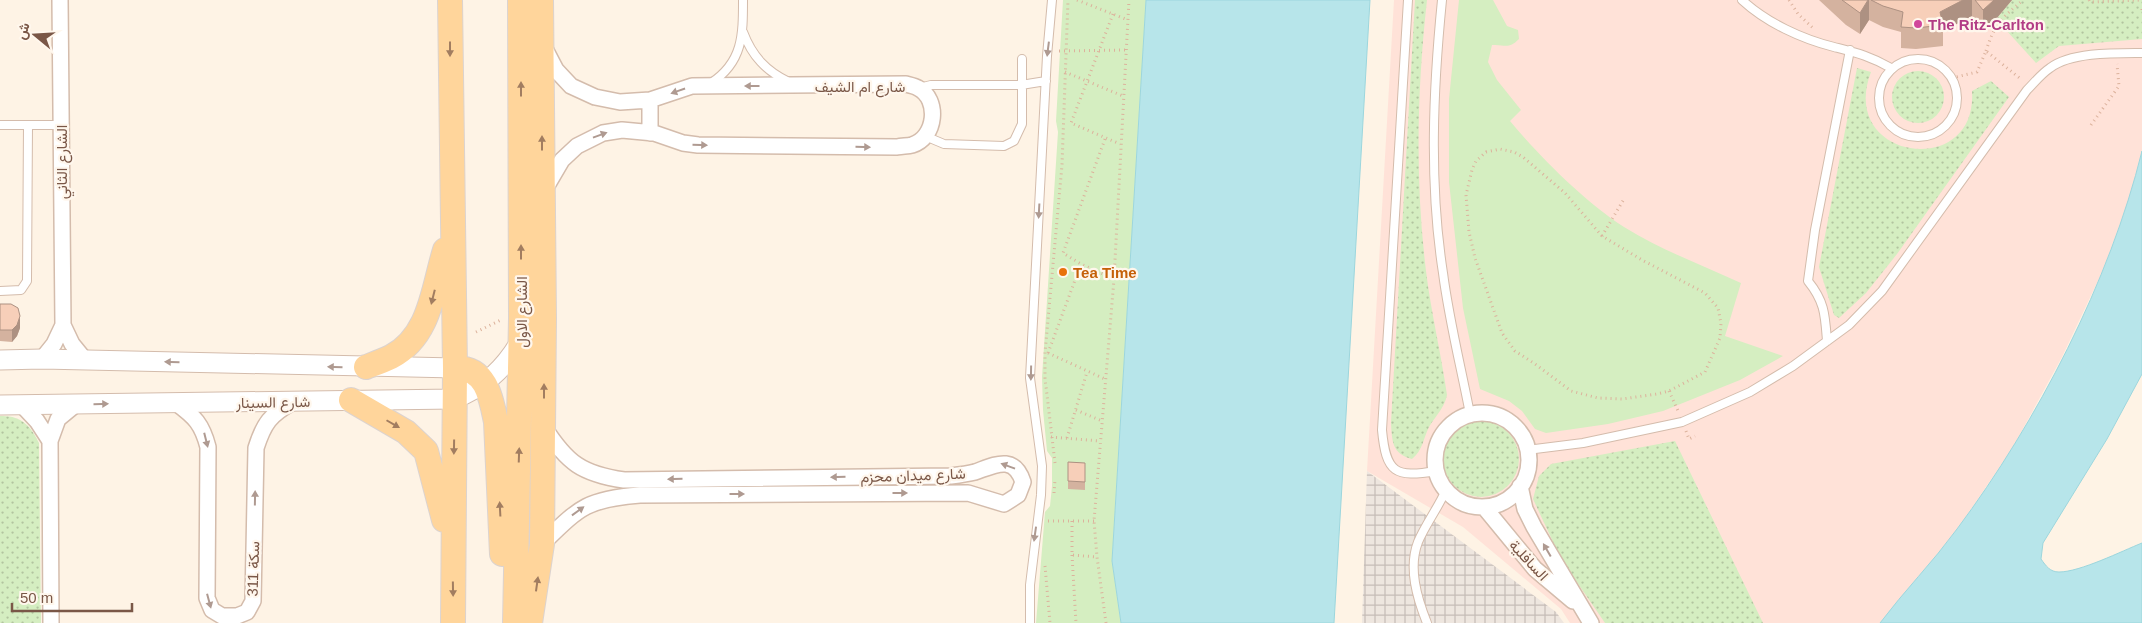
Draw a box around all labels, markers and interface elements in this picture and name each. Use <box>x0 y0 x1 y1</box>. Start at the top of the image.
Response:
north arrow <box>10 10 60 60</box>
place label: The Ritz-Carlton <box>1928 16 2044 33</box>
marker: The Ritz-Carlton <box>1912 18 1924 30</box>
text: ش <box>12 20 34 42</box>
one-way arrow <box>446 41 454 57</box>
one-way arrow <box>1044 41 1052 57</box>
street label: شارع ام الشيف <box>815 78 906 98</box>
one-way arrow <box>517 81 525 97</box>
one-way arrow <box>744 82 760 90</box>
one-way arrow <box>670 87 685 95</box>
street label: الشارع الثاني <box>53 125 75 199</box>
one-way arrow <box>593 131 608 139</box>
one-way arrow <box>538 135 546 151</box>
one-way arrow <box>693 141 709 149</box>
one-way arrow <box>855 143 871 151</box>
one-way arrow <box>1034 203 1042 219</box>
one-way arrow <box>517 244 525 260</box>
place label: Tea Time <box>1073 264 1137 281</box>
marker: Tea Time <box>1057 266 1069 278</box>
street label: الشارع الاول <box>513 276 533 348</box>
one-way arrow <box>429 290 437 305</box>
one-way arrow <box>164 358 180 366</box>
one-way arrow <box>327 362 343 370</box>
one-way arrow <box>1027 365 1035 381</box>
one-way arrow <box>540 383 548 399</box>
street label: شارع السينار <box>235 393 311 414</box>
one-way arrow <box>93 400 109 408</box>
one-way arrow <box>386 420 399 429</box>
one-way arrow <box>202 432 210 447</box>
one-way arrow <box>450 440 458 456</box>
one-way arrow <box>515 447 523 463</box>
one-way arrow <box>1000 462 1015 470</box>
street label: شارع ميدان محزم <box>860 465 966 488</box>
one-way arrow <box>830 473 846 481</box>
one-way arrow <box>667 475 683 483</box>
one-way arrow <box>892 489 908 497</box>
one-way arrow <box>251 490 259 506</box>
one-way arrow <box>729 490 745 498</box>
one-way arrow <box>496 501 504 517</box>
one-way arrow <box>571 506 584 517</box>
one-way arrow <box>1031 526 1039 542</box>
street label: السافلية <box>1505 536 1552 584</box>
street label: سكة 311 <box>244 541 262 597</box>
one-way arrow <box>1543 542 1551 557</box>
one-way arrow <box>533 576 541 592</box>
scale bar <box>12 580 132 612</box>
one-way arrow <box>449 581 457 597</box>
text: 50 m <box>20 589 53 606</box>
one-way arrow <box>205 594 213 609</box>

